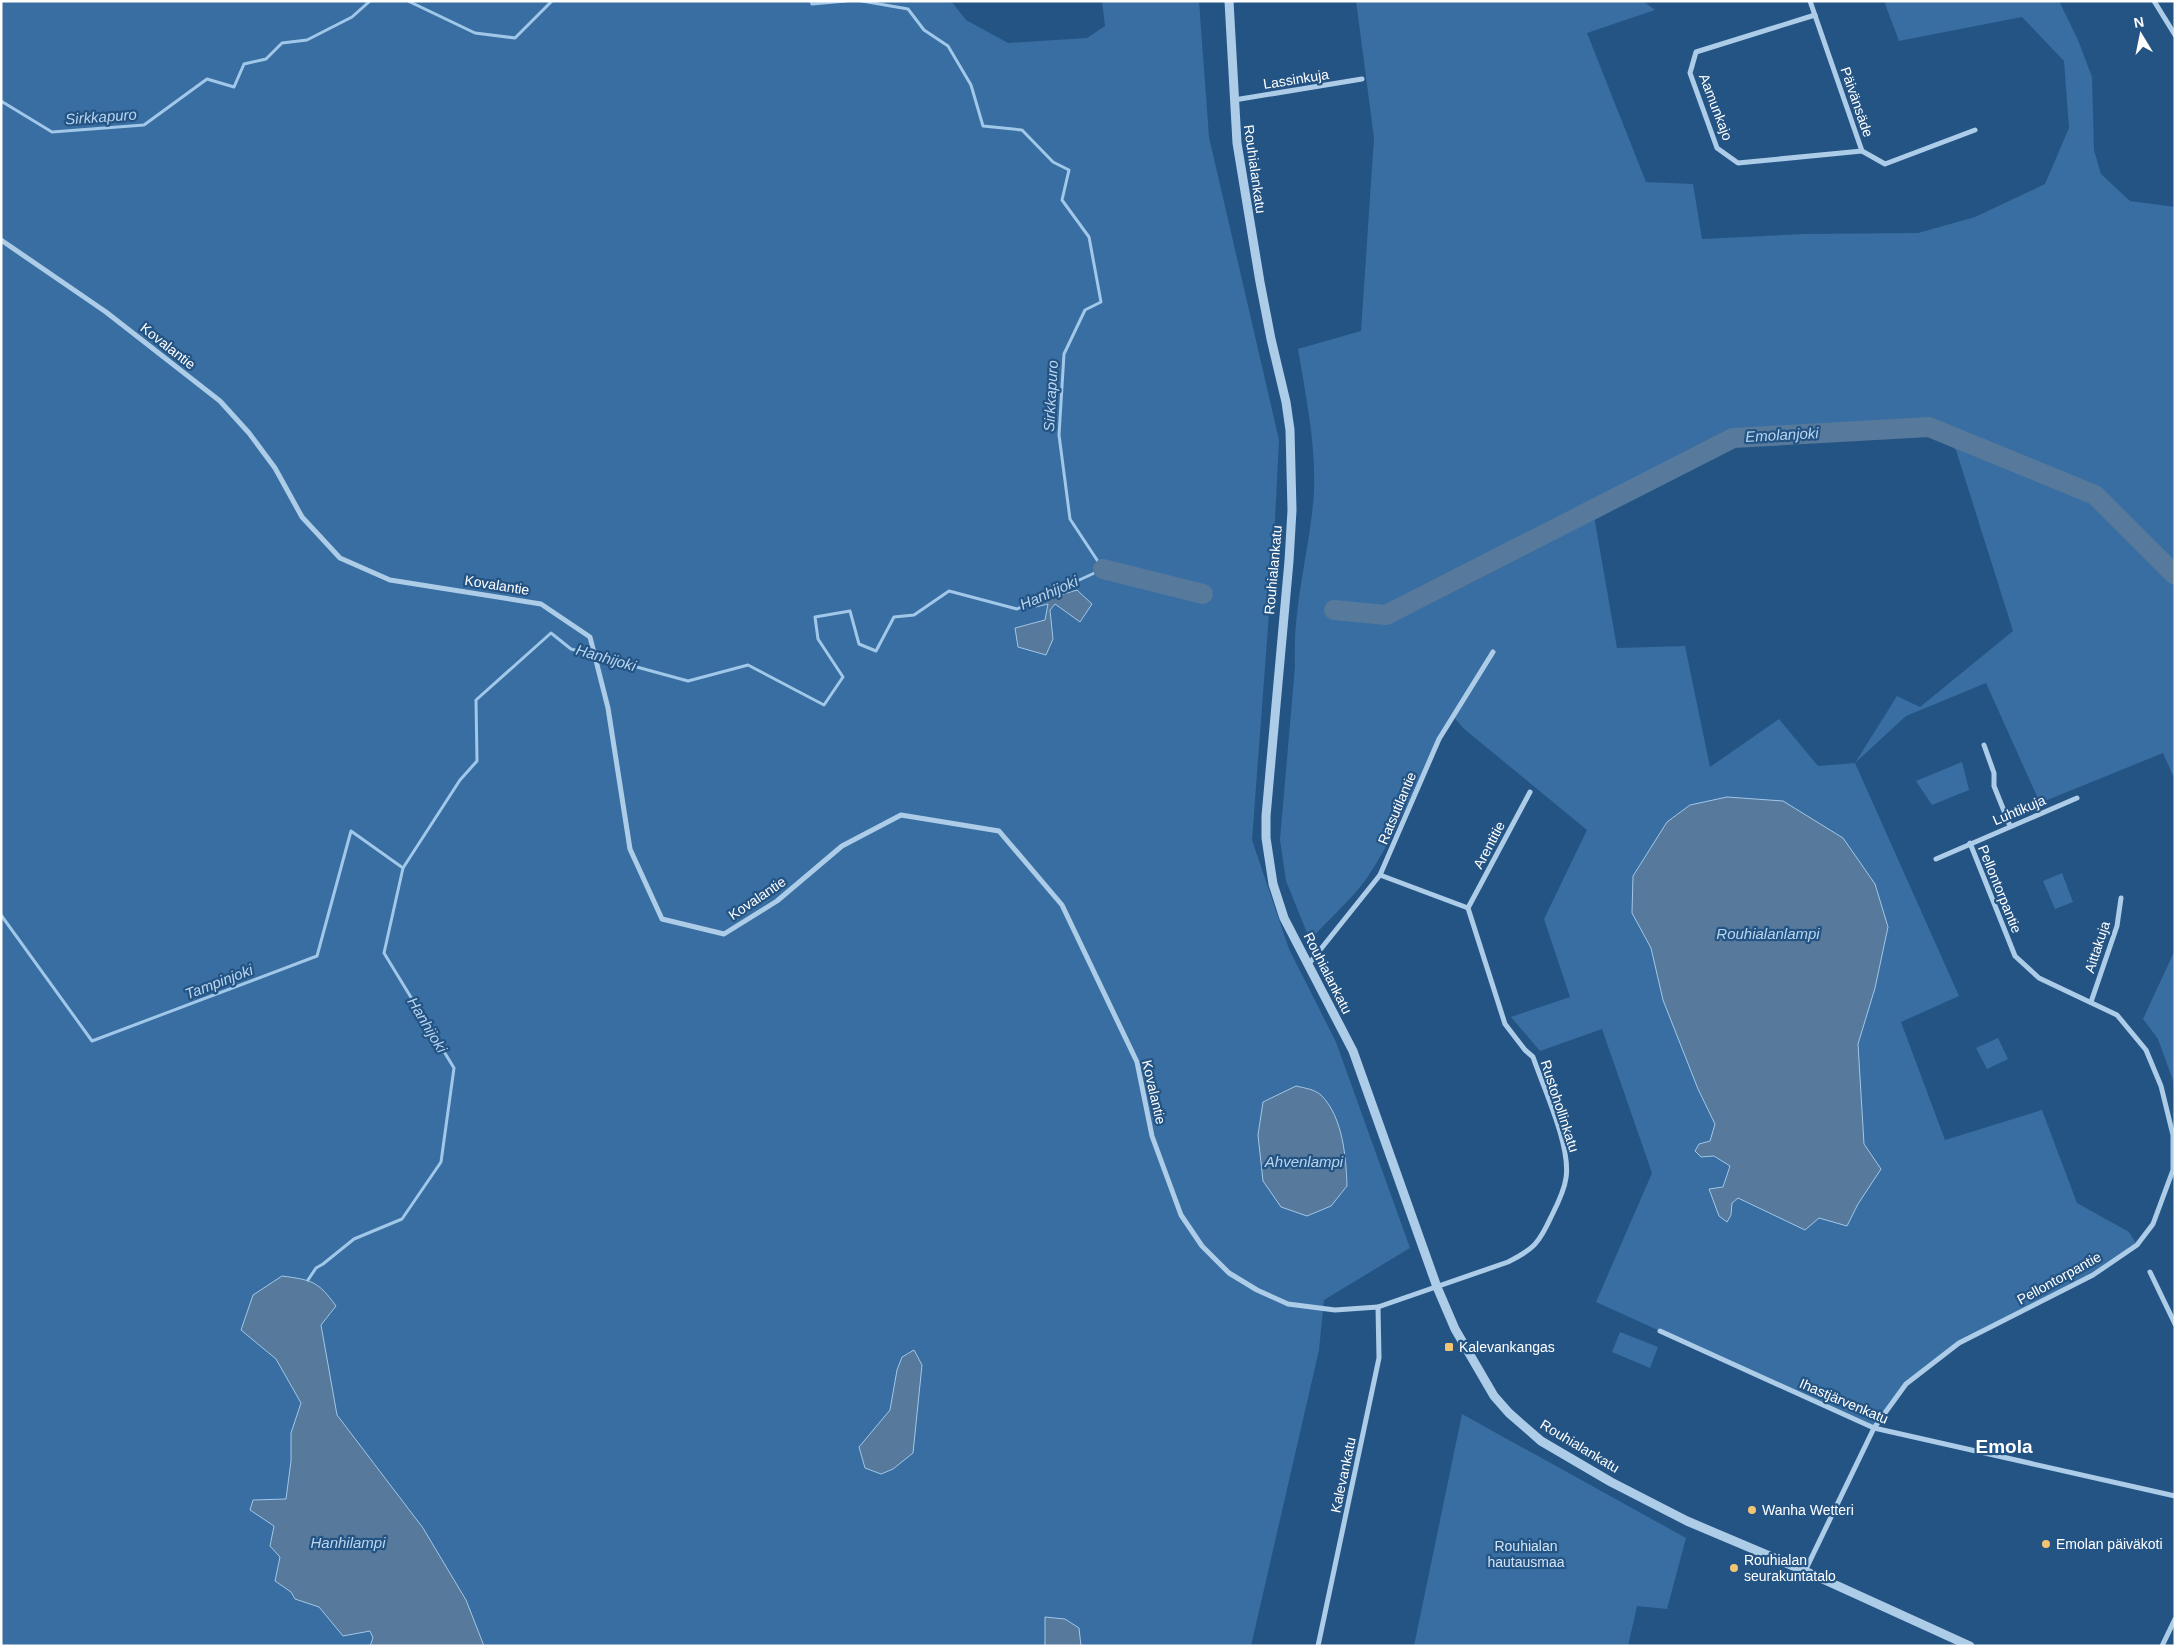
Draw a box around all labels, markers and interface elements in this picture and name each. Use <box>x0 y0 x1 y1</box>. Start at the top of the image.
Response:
north arrow <box>2116 10 2166 60</box>
text: N <box>2132 13 2145 31</box>
street label: Päivänsäde <box>1838 65 1877 139</box>
street label: Lassinkuja <box>1262 66 1330 92</box>
street label: Aamunkajo <box>1696 71 1736 143</box>
water label: Sirkkapuro <box>65 106 137 127</box>
street label: Rouhialankatu <box>1241 124 1269 214</box>
street label: Kovalantie <box>137 320 199 373</box>
water label: Sirkkapuro <box>1040 360 1061 432</box>
water label: Emolanjoki <box>1745 424 1820 445</box>
street label: Rouhialankatu <box>1261 525 1285 615</box>
street label: Kovalantie <box>463 572 531 598</box>
water label: Hanhijoki <box>1017 572 1081 613</box>
water label: Hanhijoki <box>574 641 639 674</box>
street label: Ratsutilantie <box>1375 769 1419 847</box>
street label: Luhtikuja <box>1990 792 2048 828</box>
street label: Arentitie <box>1470 818 1508 871</box>
street label: Pellontorpantie <box>1975 843 2025 935</box>
street label: Kovalantie <box>725 873 789 923</box>
street label: Aittakuja <box>2081 919 2113 975</box>
water label: Rouhialanlampi <box>1716 925 1820 942</box>
street label: Rouhialankatu <box>1301 929 1355 1017</box>
water label: Tampinjoki <box>183 961 256 1002</box>
water label: Hanhijoki <box>404 994 451 1056</box>
street label: Kovalantie <box>1139 1058 1169 1126</box>
street label: Rustohollinkatu <box>1538 1058 1582 1154</box>
water label: Ahvenlampi <box>1264 1153 1344 1170</box>
street label: Pellontorpantie <box>2014 1248 2104 1308</box>
place label: Kalevankangas <box>1459 1339 1555 1355</box>
marker: Kalevankangas <box>1443 1341 1455 1353</box>
street label: Ihastjärvenkatu <box>1797 1375 1891 1427</box>
street label: Rouhialankatu <box>1538 1416 1622 1476</box>
street label: Kalevankatu <box>1327 1436 1359 1514</box>
district label: Emola <box>1975 1436 2033 1457</box>
place label: Wanha Wetteri <box>1762 1502 1854 1518</box>
marker: Wanha Wetteri <box>1746 1504 1758 1516</box>
water label: Hanhilampi <box>310 1534 386 1551</box>
place label: Emolan päiväkoti <box>2056 1536 2163 1552</box>
park label: Rouhialan hautausmaa <box>1487 1538 1565 1570</box>
marker: Emolan päiväkoti <box>2040 1538 2052 1550</box>
place label: Rouhialan seurakuntatalo <box>1744 1552 1836 1584</box>
marker: Rouhialan seurakuntatalo <box>1728 1562 1740 1574</box>

